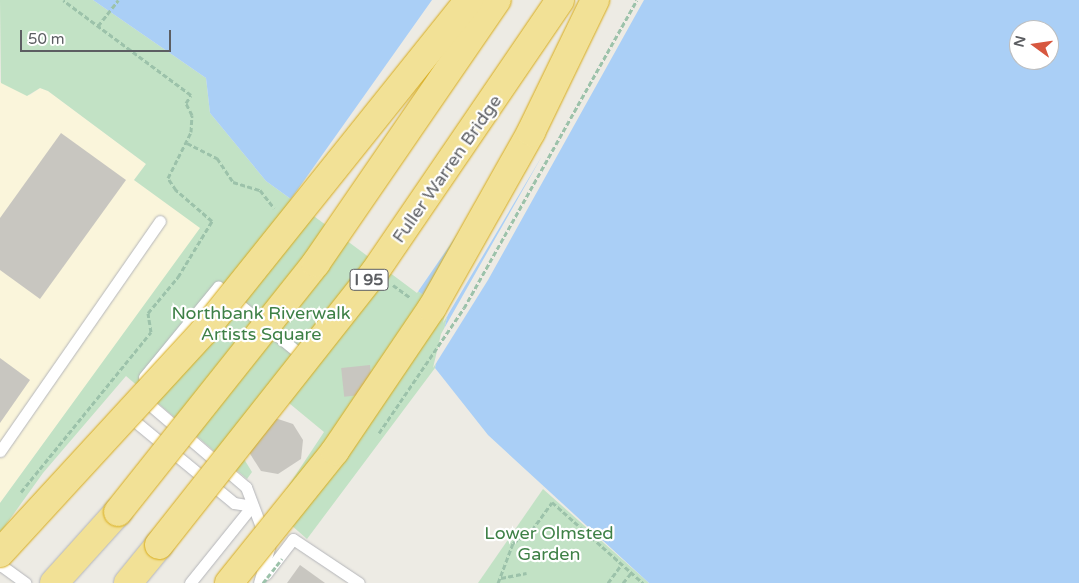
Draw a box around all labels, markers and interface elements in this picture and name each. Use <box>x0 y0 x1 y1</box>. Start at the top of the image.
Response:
scale bar <box>22 20 174 52</box>
north arrow <box>1009 20 1059 70</box>
text: 50 m <box>28 30 65 48</box>
text: N <box>1010 34 1030 49</box>
street label: Fuller Warren Bridge <box>388 91 506 247</box>
road number: I 95 <box>349 266 389 294</box>
park label: Northbank Riverwalk Artists Square <box>171 303 351 346</box>
park label: Lower Olmsted Garden <box>484 523 614 566</box>

